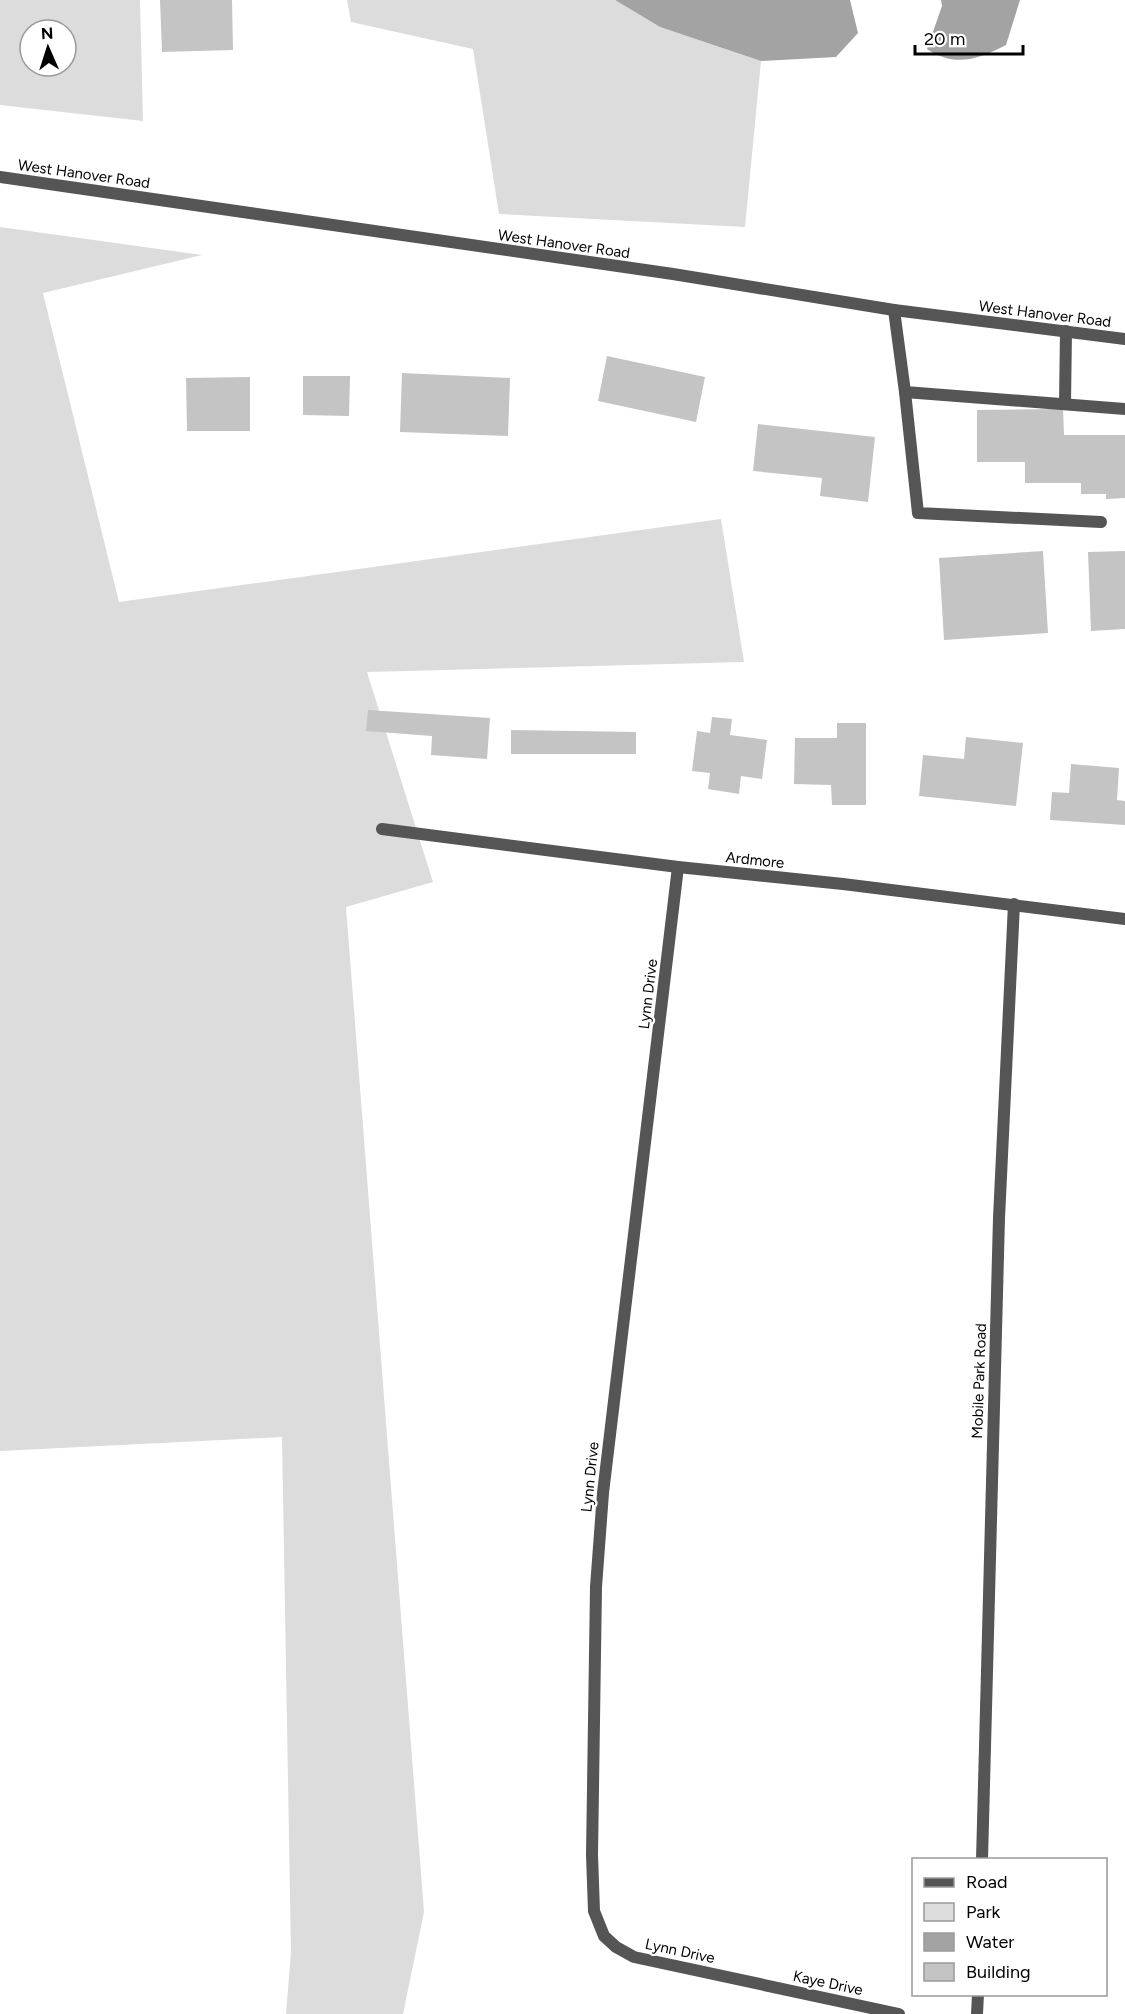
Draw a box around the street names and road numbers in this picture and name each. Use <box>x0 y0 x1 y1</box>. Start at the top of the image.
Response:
street label: West Hanover Road <box>17 156 151 192</box>
street label: West Hanover Road <box>497 226 631 262</box>
street label: West Hanover Road <box>978 297 1112 331</box>
street label: Ardmore <box>725 848 785 872</box>
street label: Lynn Drive <box>635 958 661 1030</box>
street label: Mobile Park Road <box>968 1323 990 1439</box>
street label: Lynn Drive <box>577 1441 603 1513</box>
street label: Lynn Drive <box>644 1935 716 1967</box>
street label: Kaye Drive <box>791 1967 865 1999</box>

